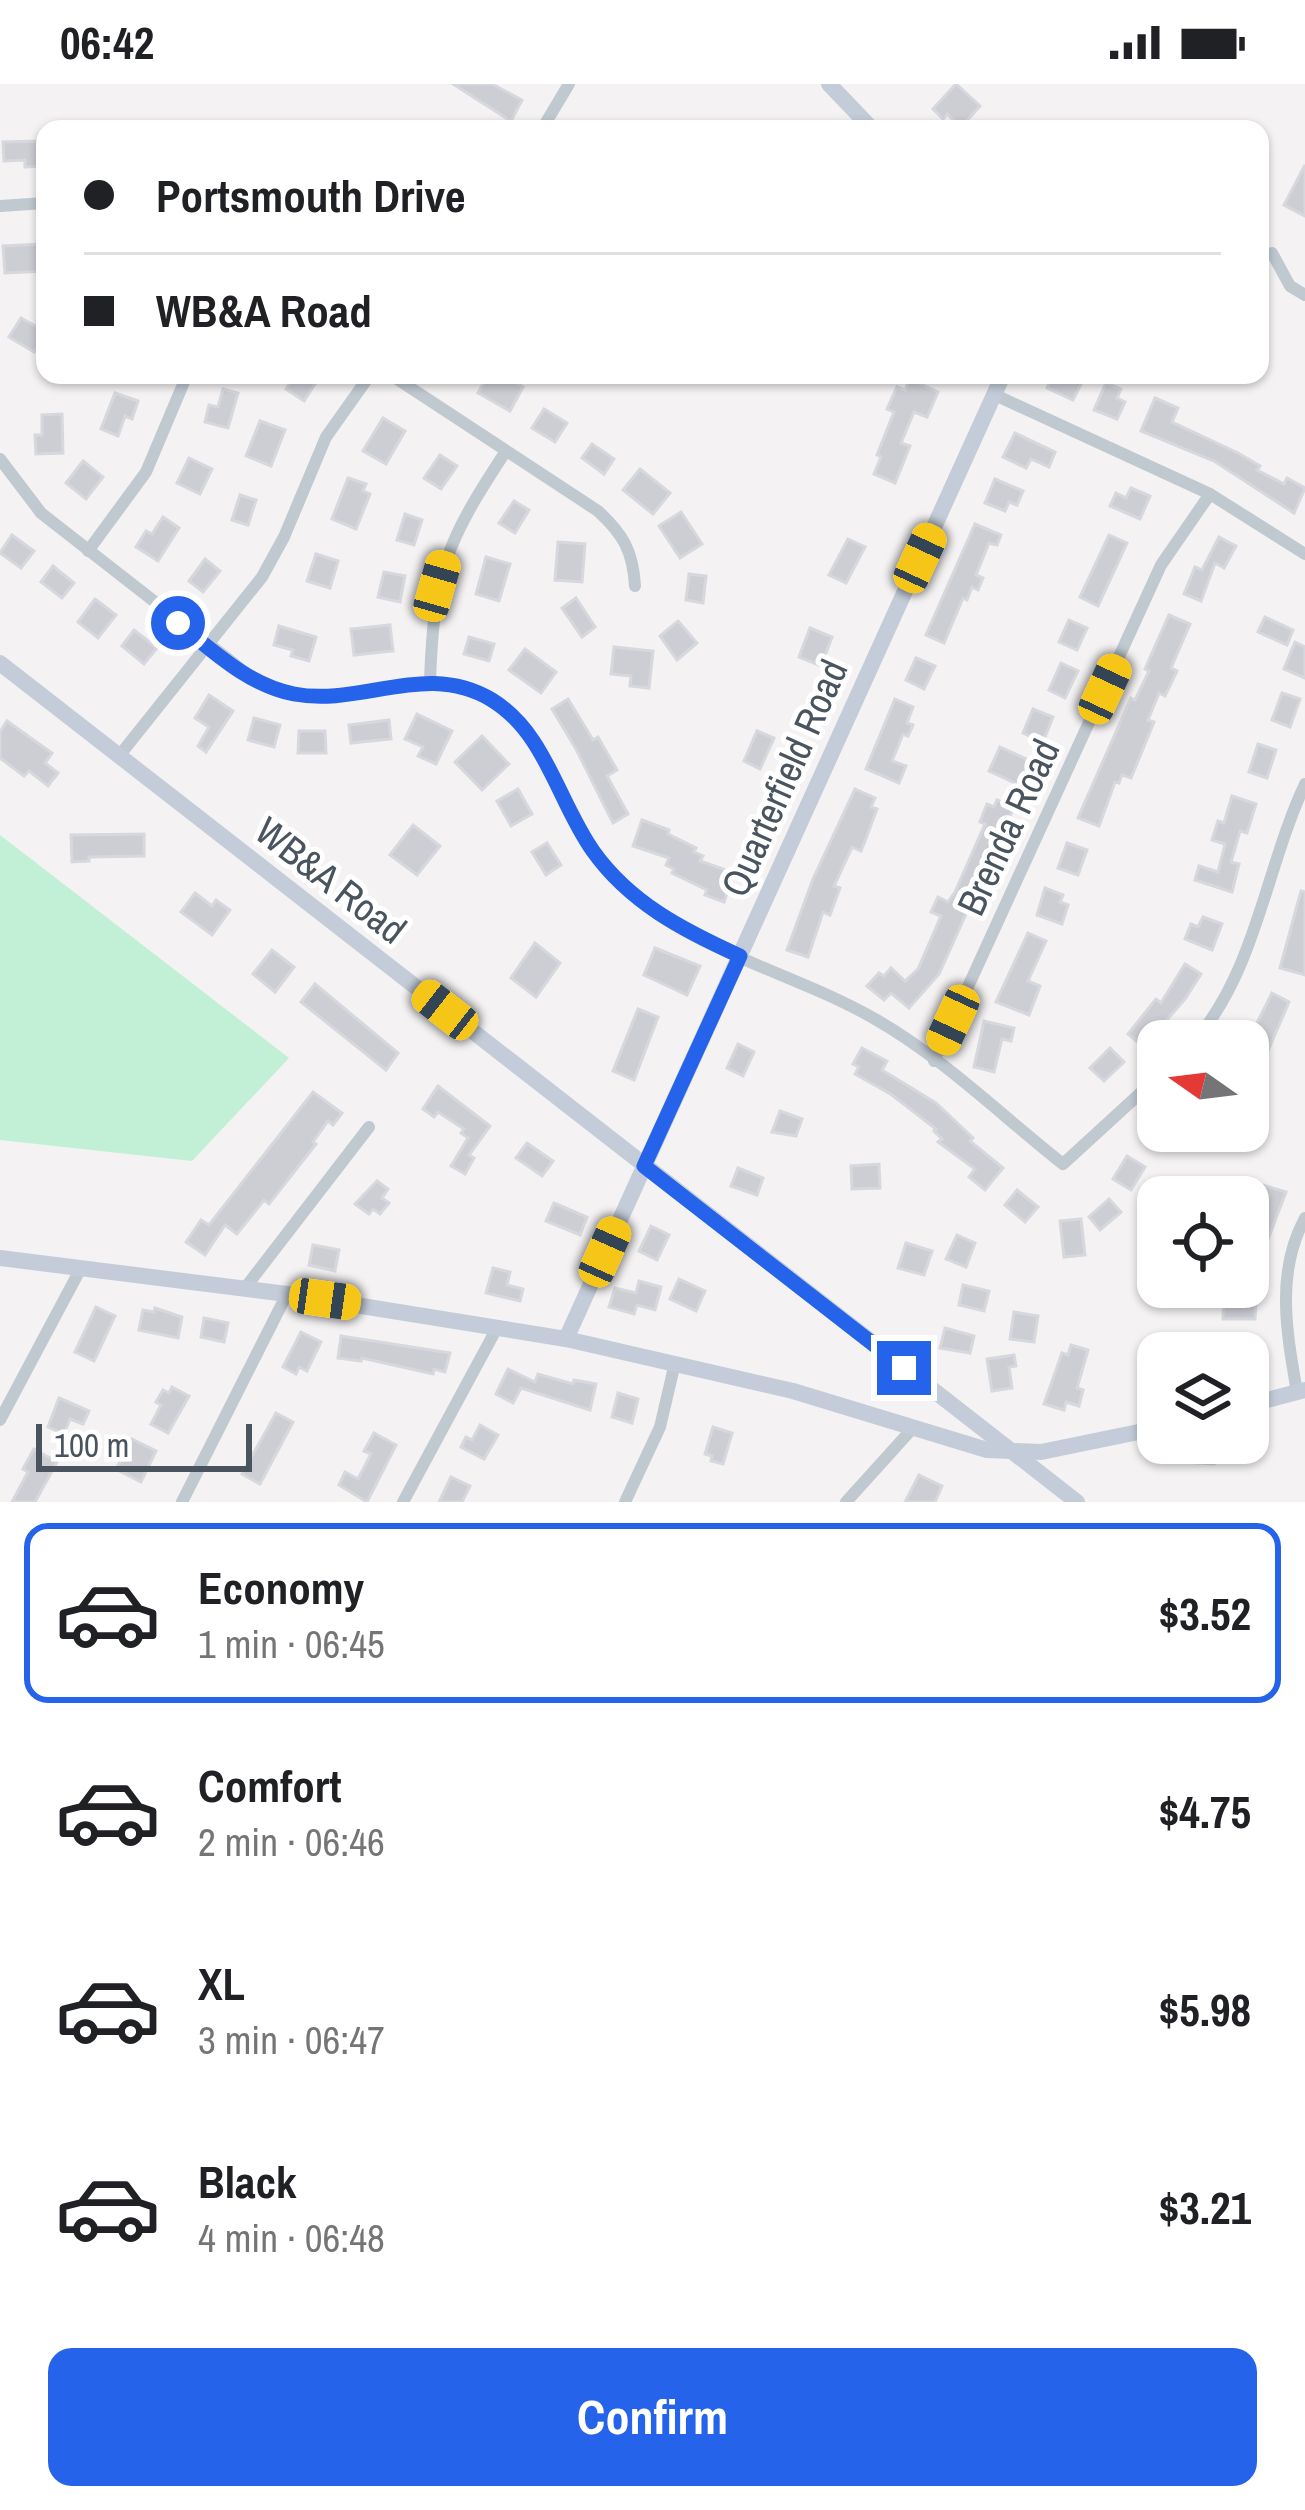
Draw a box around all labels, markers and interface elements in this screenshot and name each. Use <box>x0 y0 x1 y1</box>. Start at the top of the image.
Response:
text: 06:42 <box>60 12 154 73</box>
text: Portsmouth Drive <box>156 165 466 226</box>
text: WB&A Road <box>156 280 372 341</box>
car <box>888 518 952 598</box>
car <box>410 546 464 626</box>
route start <box>151 596 205 650</box>
car <box>1073 649 1137 729</box>
street label: Quarterfield Road <box>709 651 859 905</box>
street label: Brenda Road <box>945 731 1071 923</box>
street label: WB&A Road <box>245 805 417 955</box>
car <box>406 974 484 1046</box>
car <box>921 980 985 1060</box>
north arrow <box>1137 1020 1269 1152</box>
map controls <box>1137 1020 1269 1464</box>
button: locate <box>1137 1176 1269 1308</box>
car <box>574 1212 636 1292</box>
car <box>287 1276 363 1322</box>
button: layers <box>1137 1332 1269 1464</box>
route end <box>877 1341 931 1395</box>
scale bar <box>36 1418 252 1471</box>
text: 100 m <box>54 1423 129 1467</box>
text: Economy <box>198 1557 364 1618</box>
icon: car <box>54 1559 162 1667</box>
text: $3.52 <box>1159 1583 1251 1644</box>
text: 1 min · 06:45 <box>198 1618 385 1670</box>
text: Comfort <box>198 1755 341 1816</box>
icon: car <box>54 1757 162 1865</box>
text: $4.75 <box>1159 1781 1251 1842</box>
text: 2 min · 06:46 <box>198 1816 385 1868</box>
text: XL <box>198 1953 245 2014</box>
icon: car <box>54 1955 162 2063</box>
text: $5.98 <box>1159 1979 1251 2040</box>
text: 3 min · 06:47 <box>198 2014 385 2066</box>
text: Black <box>198 2151 296 2212</box>
icon: car <box>54 2153 162 2261</box>
text: $3.21 <box>1159 2177 1251 2238</box>
text: 4 min · 06:48 <box>198 2212 385 2264</box>
button: Confirm <box>48 2348 1257 2486</box>

